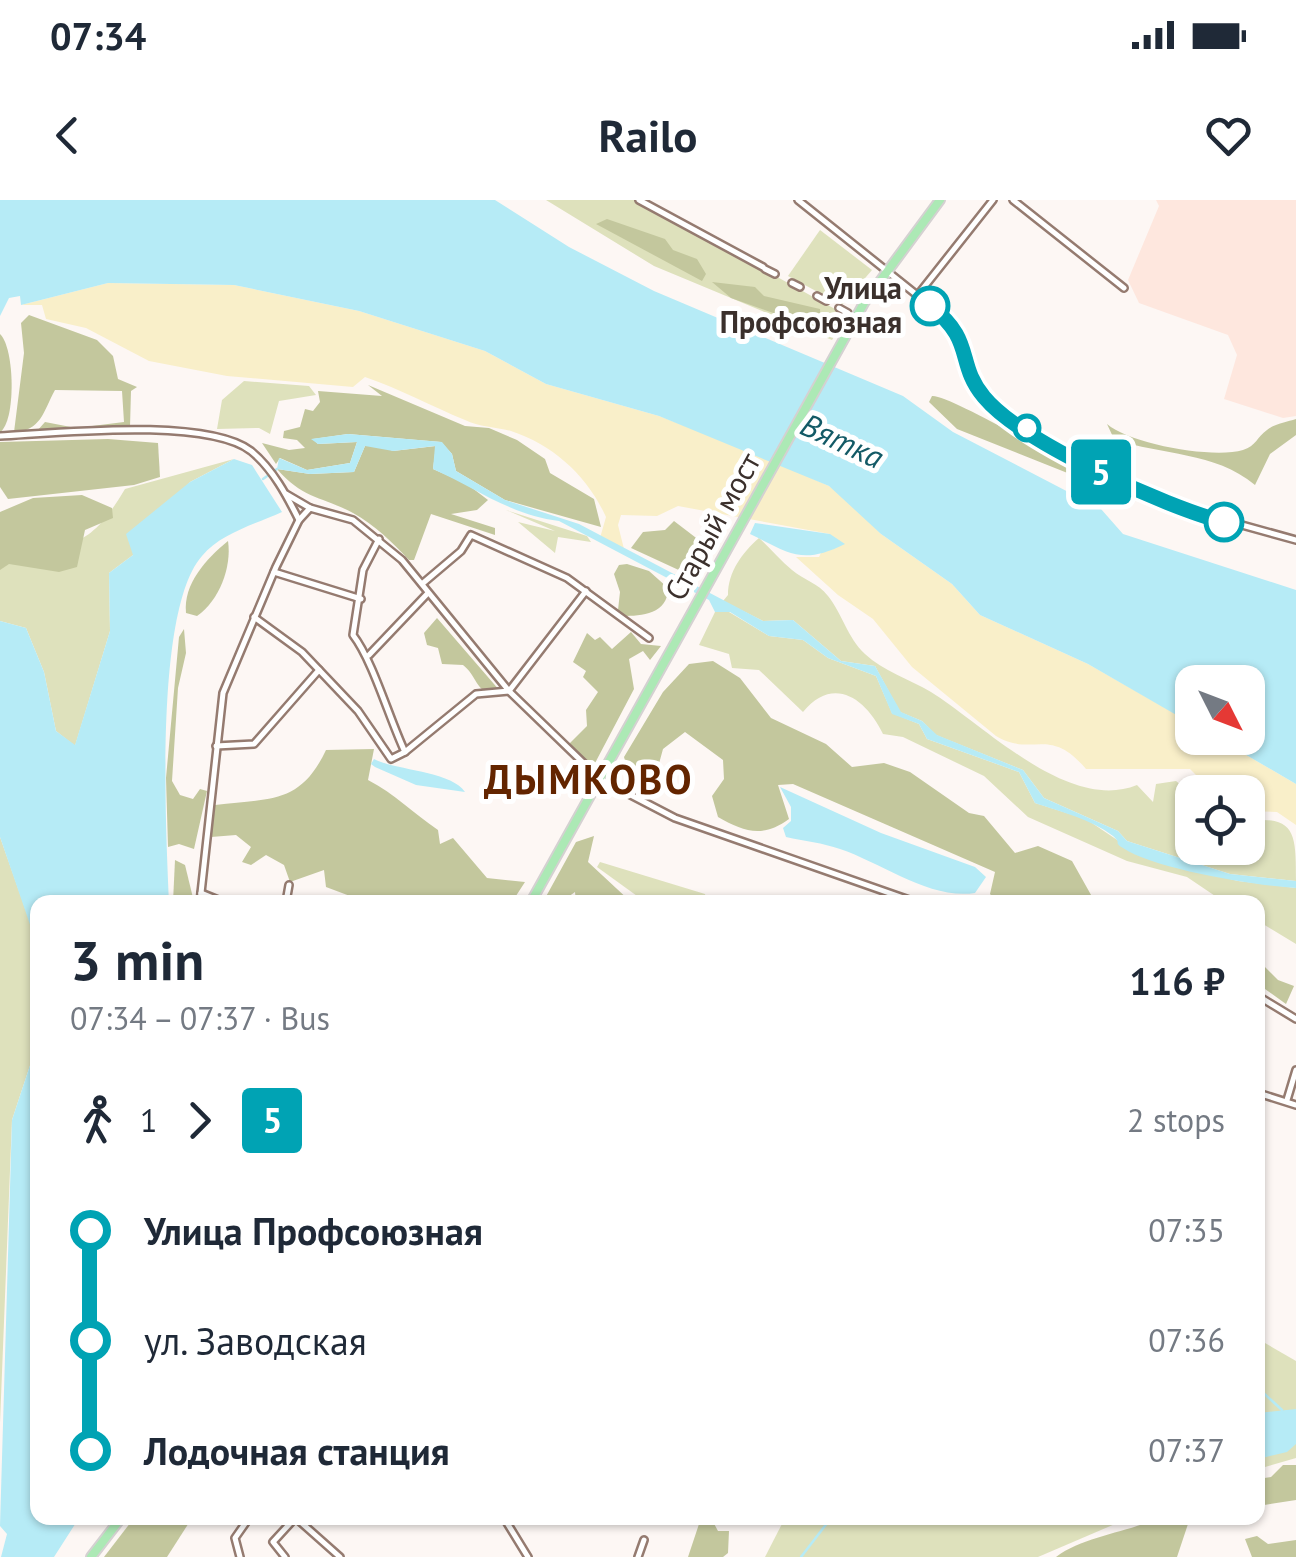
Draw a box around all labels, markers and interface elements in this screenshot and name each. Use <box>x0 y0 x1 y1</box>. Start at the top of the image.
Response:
text: 07:34 <box>50 11 146 60</box>
text: Railo <box>599 106 697 164</box>
icon: back <box>40 108 95 163</box>
icon: heart <box>1201 108 1256 163</box>
place label: Улица Профсоюзная <box>720 268 902 341</box>
marker: Улица Профсоюзная <box>911 287 949 325</box>
water label: Вятка <box>794 403 891 478</box>
unlabelled marker <box>1014 415 1040 441</box>
line badge: 5 <box>1068 440 1134 504</box>
street label: Старый мост <box>655 446 768 607</box>
text: 5 <box>1091 449 1111 495</box>
unlabelled marker <box>1205 503 1243 541</box>
north arrow <box>1175 665 1265 755</box>
map controls <box>1175 665 1265 865</box>
district label: ДЫМКОВО <box>484 753 694 805</box>
button: locate <box>1175 775 1265 865</box>
text: 3 min <box>70 924 204 995</box>
text: 116 ₽ <box>1129 956 1225 1005</box>
text: 07:34 – 07:37 · Bus <box>70 997 330 1039</box>
icon: walk <box>70 1093 125 1148</box>
icon: forward <box>172 1093 227 1148</box>
text: 5 <box>262 1097 282 1143</box>
text: 1 <box>140 1099 157 1141</box>
text: 2 stops <box>1127 1099 1225 1141</box>
text: Улица Профсоюзная <box>144 1206 483 1255</box>
text: 07:35 <box>1148 1209 1225 1251</box>
text: ул. Заводская <box>144 1316 367 1365</box>
text: 07:36 <box>1148 1319 1225 1361</box>
text: Лодочная станция <box>144 1426 450 1475</box>
text: 07:37 <box>1148 1429 1225 1471</box>

